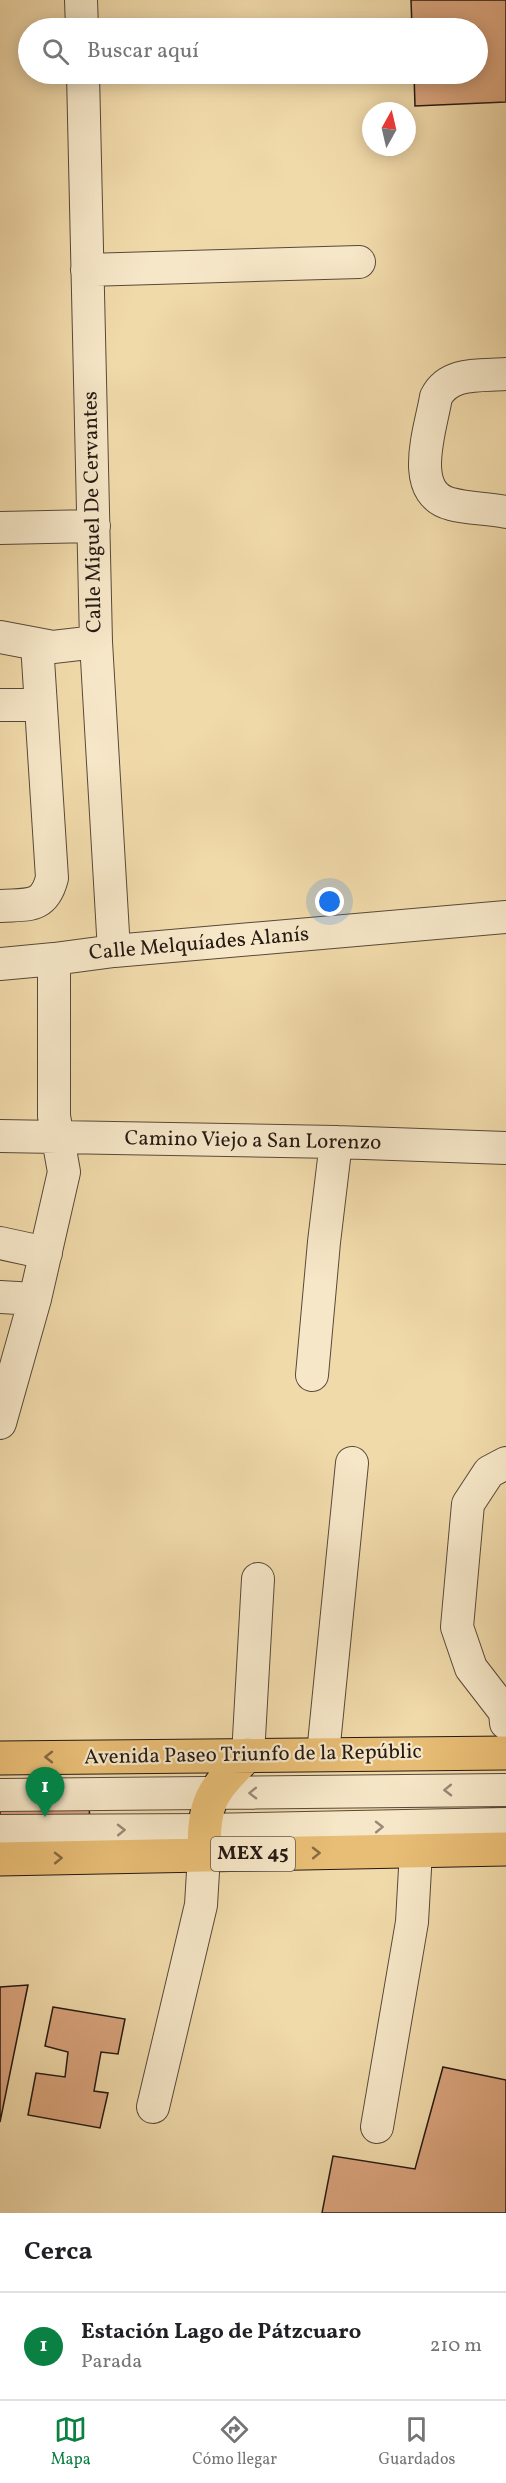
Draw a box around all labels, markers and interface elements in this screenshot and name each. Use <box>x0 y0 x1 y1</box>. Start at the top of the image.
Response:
search box <box>18 18 488 84</box>
icon: search <box>39 35 72 68</box>
text: Buscar aquí <box>87 36 199 67</box>
north arrow <box>362 102 416 156</box>
street label: Calle Miguel De Cervantes <box>76 391 110 633</box>
your location <box>315 887 344 916</box>
street label: Calle Melquíades Alanís <box>88 920 310 968</box>
street label: Camino Viejo a San Lorenzo <box>124 1124 382 1158</box>
street label: Avenida Paseo Triunfo de la Repúblic <box>84 1738 422 1772</box>
one-way arrow <box>44 1751 53 1763</box>
pin: 1 <box>26 1768 64 1817</box>
one-way arrow <box>443 1784 452 1796</box>
one-way arrow <box>248 1787 257 1799</box>
one-way arrow <box>375 1821 384 1833</box>
one-way arrow <box>117 1824 126 1836</box>
road number: MEX 45 <box>211 1837 295 1871</box>
one-way arrow <box>312 1846 321 1859</box>
one-way arrow <box>54 1852 63 1864</box>
text: Cerca <box>24 2234 93 2270</box>
text: Estación Lago de Pátzcuaro <box>81 2317 361 2348</box>
text: 1 <box>39 2332 48 2360</box>
text: 210 m <box>430 2332 482 2360</box>
text: Parada <box>81 2348 142 2376</box>
tab: Mapa <box>51 2413 91 2471</box>
tab: Cómo llegar <box>192 2413 277 2471</box>
tab: Guardados <box>378 2413 455 2471</box>

